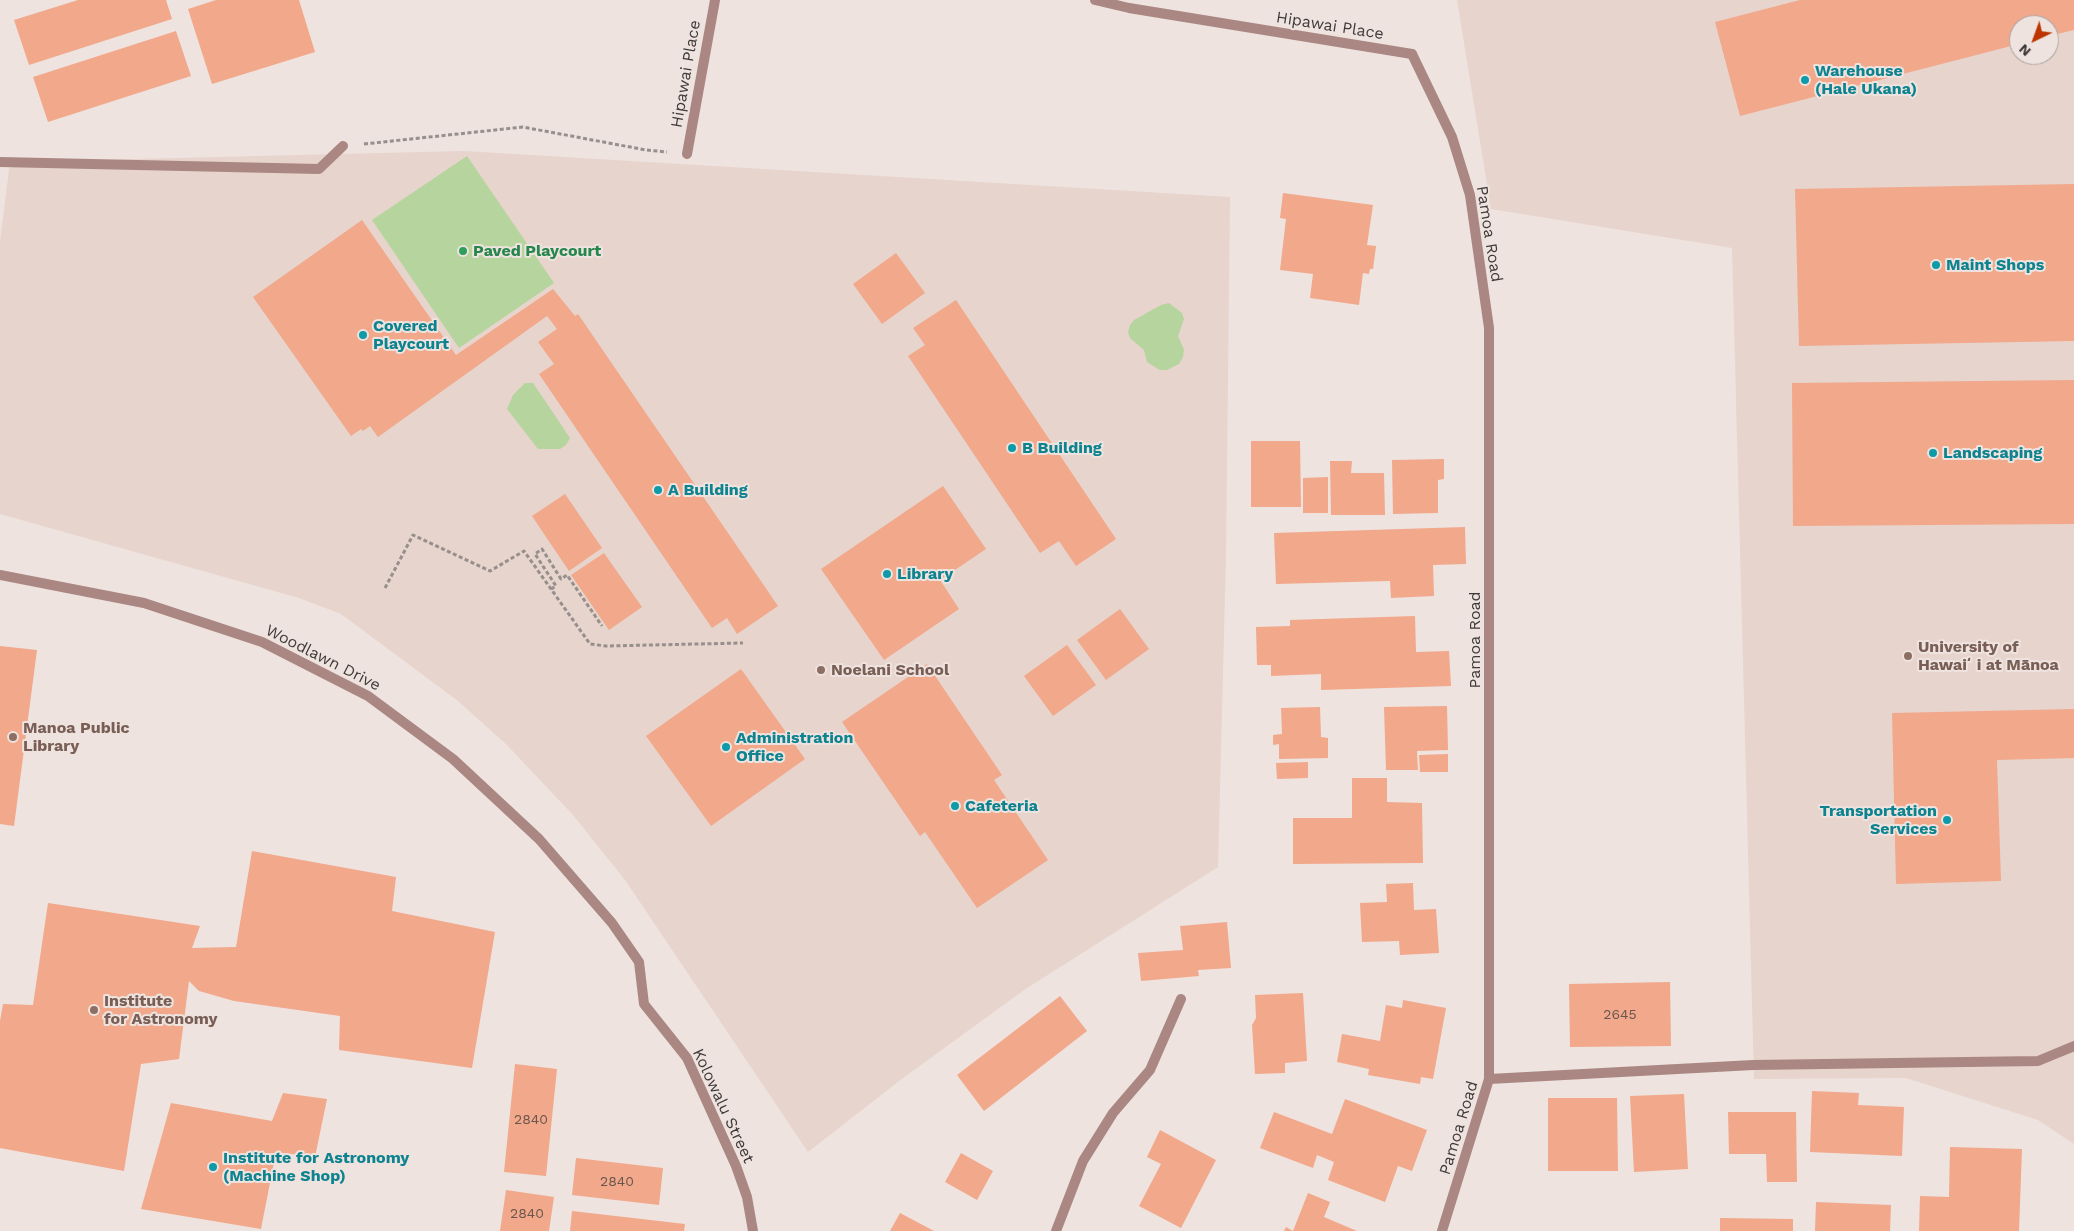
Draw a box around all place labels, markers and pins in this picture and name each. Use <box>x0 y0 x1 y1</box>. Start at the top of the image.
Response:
place label: Warehouse (Hale Ukana) <box>1815 61 1917 99</box>
marker: Warehouse (Hale Ukana) <box>1799 74 1811 86</box>
place label: Paved Playcourt <box>473 241 601 261</box>
marker: Paved Playcourt <box>457 245 469 257</box>
place label: Maint Shops <box>1946 255 2044 275</box>
marker: Maint Shops <box>1930 259 1942 271</box>
place label: Covered Playcourt <box>373 316 449 354</box>
marker: Covered Playcourt <box>357 329 369 341</box>
place label: B Building <box>1022 438 1102 458</box>
marker: B Building <box>1006 442 1018 454</box>
place label: Landscaping <box>1943 443 2042 463</box>
marker: Landscaping <box>1927 447 1939 459</box>
place label: A Building <box>668 480 748 500</box>
marker: A Building <box>652 484 664 496</box>
place label: Library <box>897 564 953 584</box>
marker: Library <box>881 568 893 580</box>
place label: University of Hawaiʻi at Mānoa <box>1918 637 2059 675</box>
marker: University of Hawaiʻi at Mānoa <box>1902 650 1914 662</box>
place label: Noelani School <box>831 660 949 680</box>
marker: Noelani School <box>815 664 827 676</box>
place label: Manoa Public Library <box>23 718 130 756</box>
place label: Administration Office <box>736 728 853 766</box>
marker: Manoa Public Library <box>7 731 19 743</box>
marker: Administration Office <box>720 741 732 753</box>
place label: Cafeteria <box>965 796 1038 816</box>
marker: Cafeteria <box>949 800 961 812</box>
place label: Transportation Services <box>1820 801 1937 839</box>
marker: Transportation Services <box>1941 814 1953 826</box>
place label: Institute for Astronomy <box>104 991 218 1029</box>
marker: Institute for Astronomy <box>88 1004 100 1016</box>
place label: Institute for Astronomy (Machine Shop) <box>223 1148 409 1186</box>
marker: Institute for Astronomy (Machine Shop) <box>207 1161 219 1173</box>

